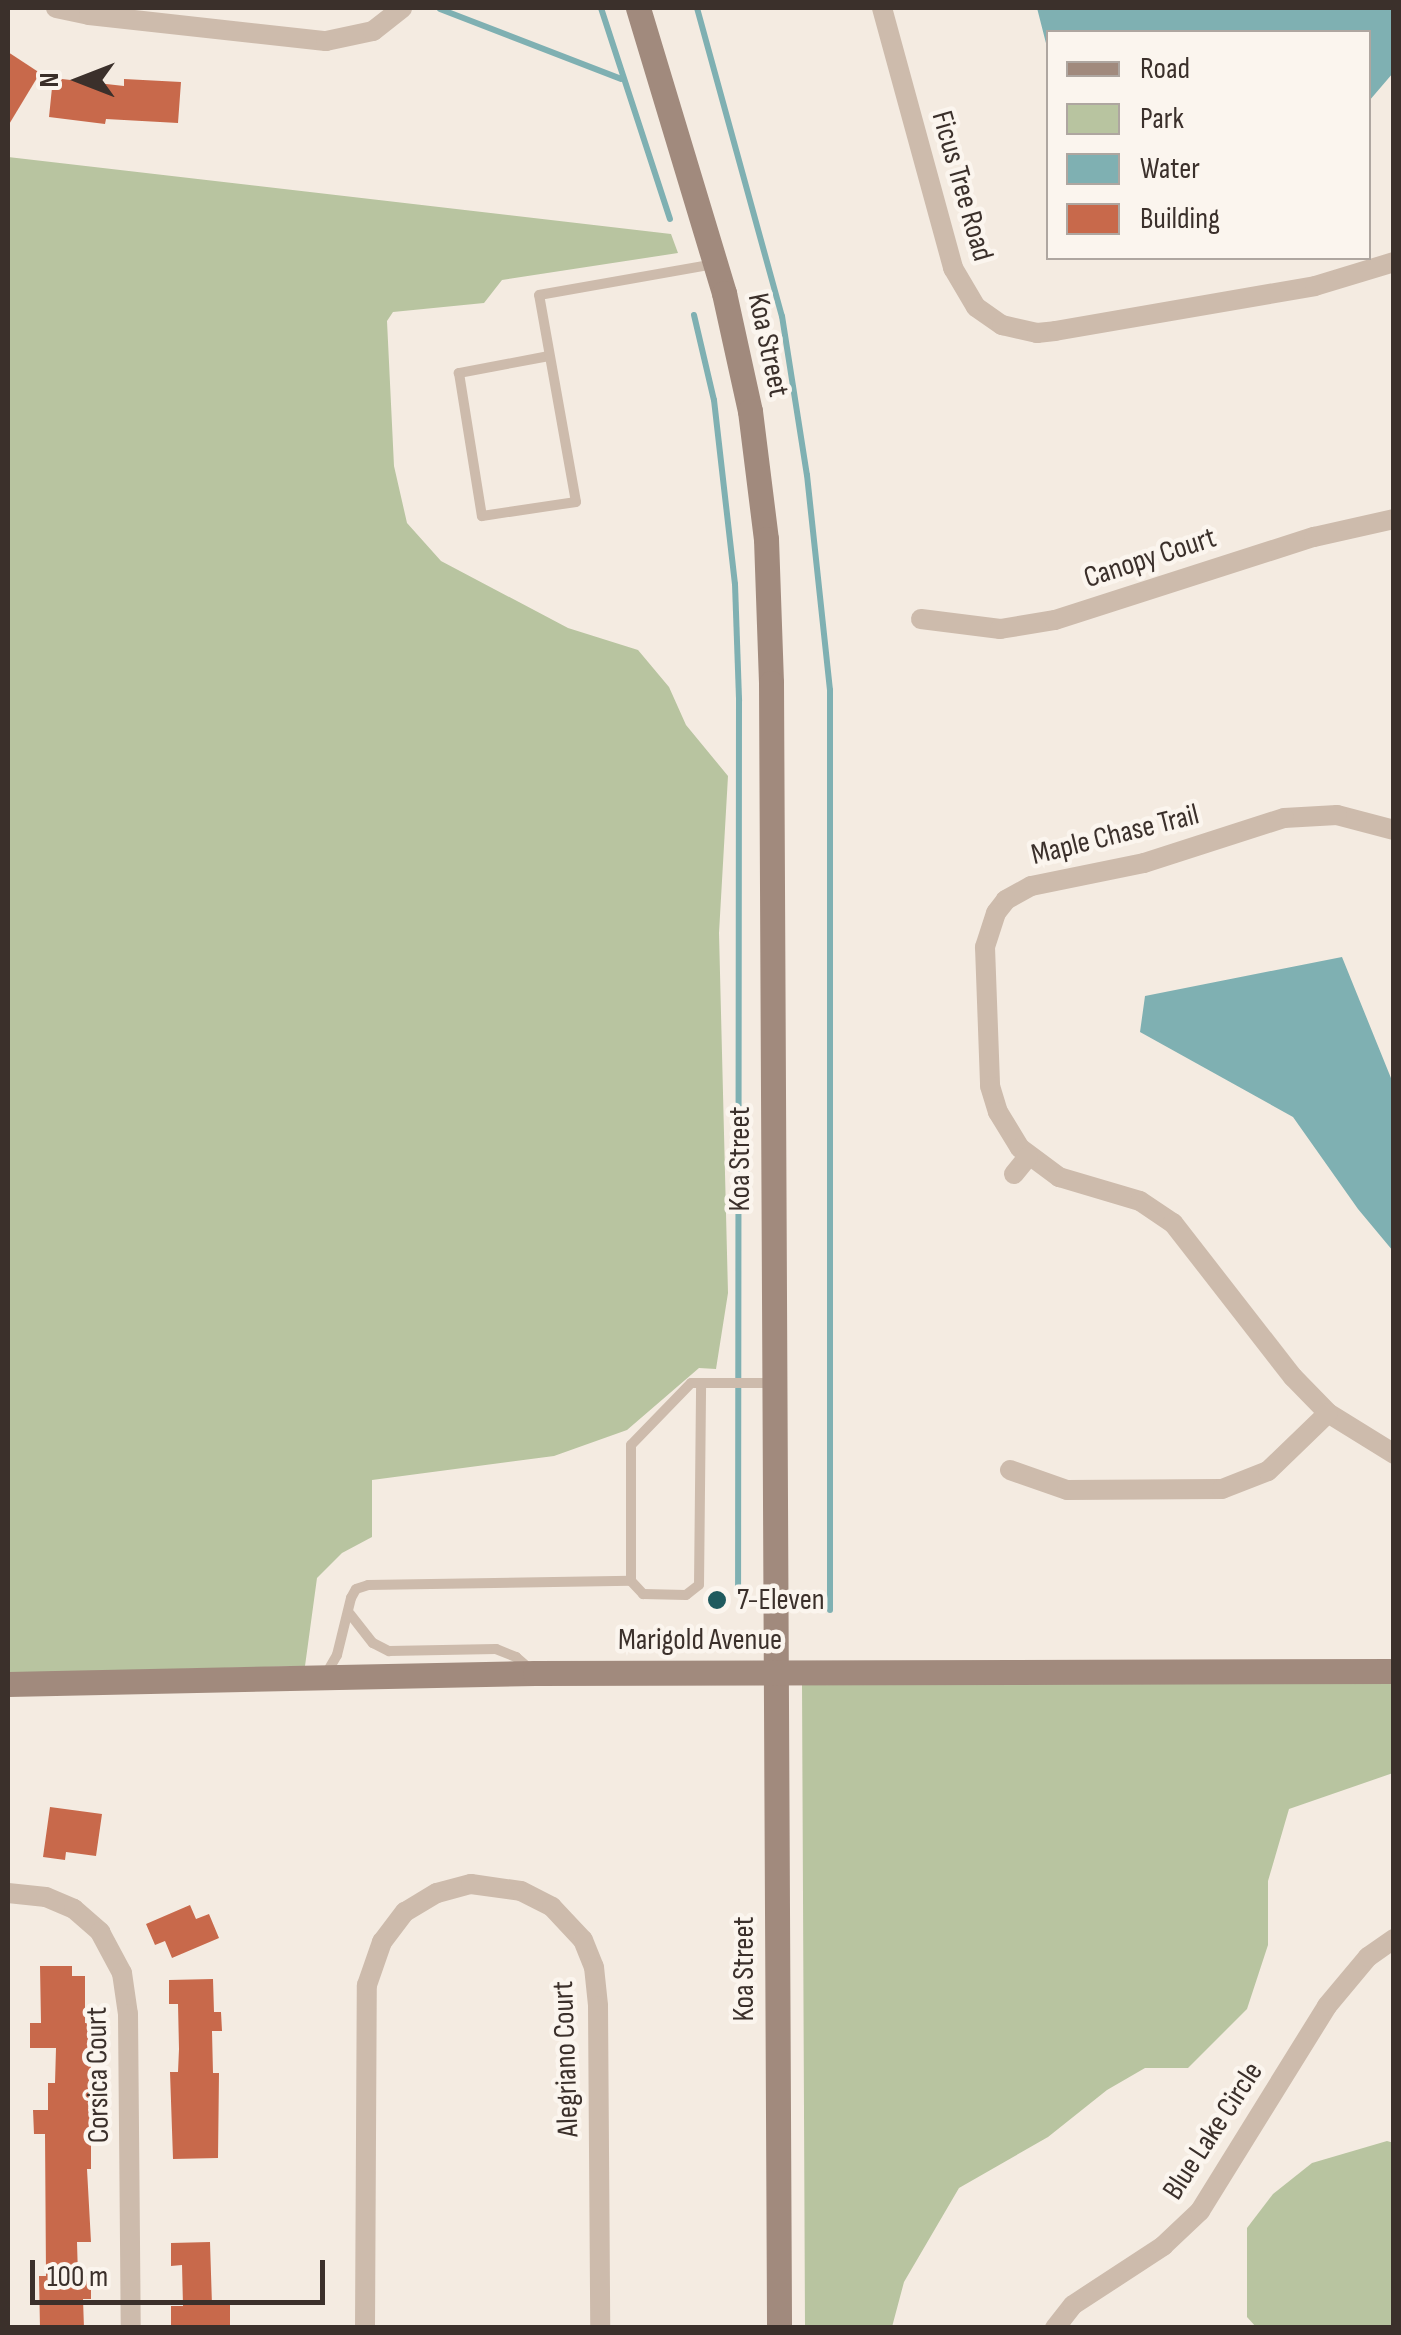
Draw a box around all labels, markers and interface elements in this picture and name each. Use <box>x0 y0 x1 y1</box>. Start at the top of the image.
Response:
north arrow <box>30 30 130 130</box>
legend <box>1046 30 1371 260</box>
text: Road <box>1140 51 1190 87</box>
text: N <box>33 73 66 87</box>
text: Park <box>1140 101 1184 137</box>
street label: Ficus Tree Road <box>923 107 1001 265</box>
text: Water <box>1140 151 1200 187</box>
text: Building <box>1140 201 1220 237</box>
street label: Koa Street <box>739 290 797 400</box>
street label: Canopy Court <box>1079 520 1221 596</box>
street label: Maple Chase Trail <box>1027 797 1203 873</box>
street label: Koa Street <box>722 1106 758 1212</box>
place label: 7-Eleven <box>737 1582 825 1618</box>
marker: 7-Eleven <box>706 1589 728 1611</box>
street label: Marigold Avenue <box>618 1622 782 1658</box>
street label: Koa Street <box>726 1916 762 2022</box>
street label: Alegriano Court <box>545 1980 587 2138</box>
street label: Corsica Court <box>79 2006 117 2144</box>
street label: Blue Lake Circle <box>1155 2056 1271 2206</box>
scale bar <box>35 2240 330 2302</box>
text: 100 m <box>47 2259 108 2295</box>

